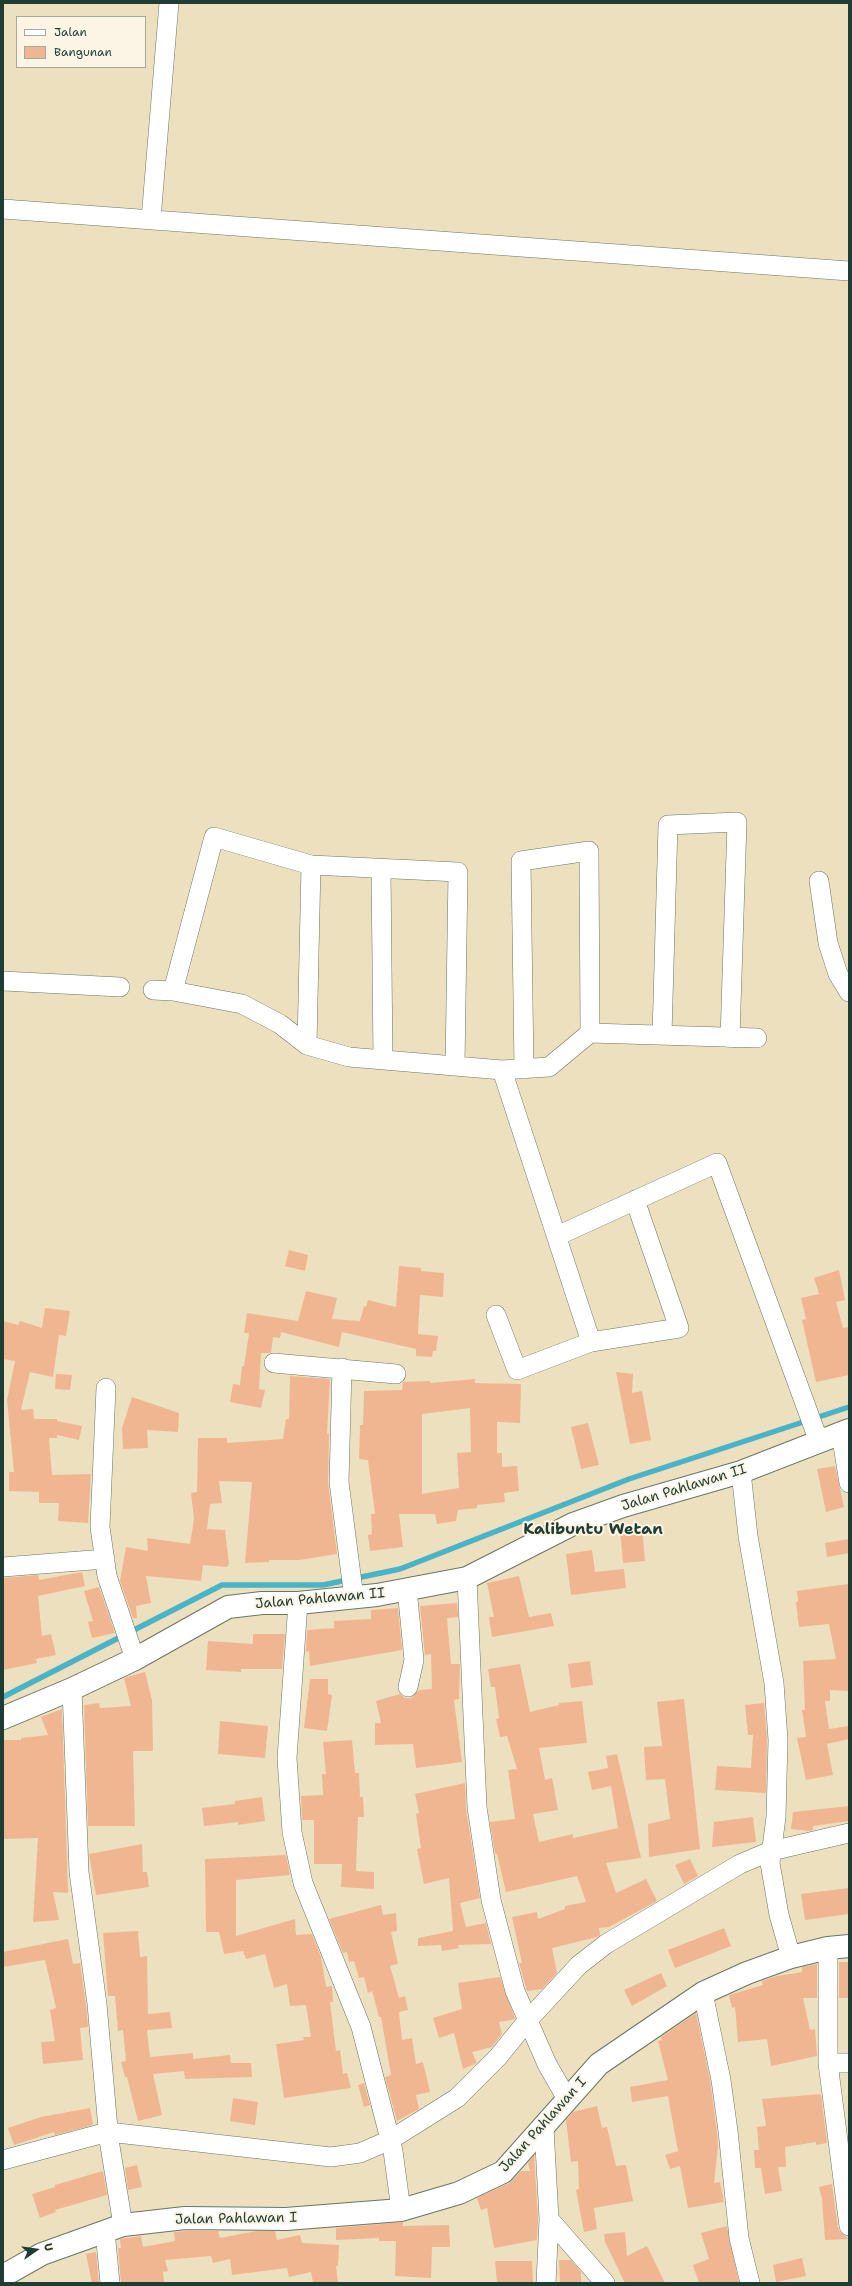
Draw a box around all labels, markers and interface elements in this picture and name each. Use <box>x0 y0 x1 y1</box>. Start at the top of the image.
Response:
legend <box>16 16 146 68</box>
text: Jalan <box>54 24 87 40</box>
text: Bangunan <box>54 44 112 60</box>
street label: Jalan Pahlawan II <box>619 1461 749 1515</box>
district label: Kalibuntu Wetan <box>523 1520 663 1540</box>
street label: Jalan Pahlawan II <box>255 1585 385 1613</box>
street label: Jalan Pahlawan I <box>496 2074 590 2176</box>
street label: Jalan Pahlawan I <box>175 2210 297 2228</box>
north arrow <box>16 2230 56 2270</box>
text: U <box>40 2242 56 2253</box>

